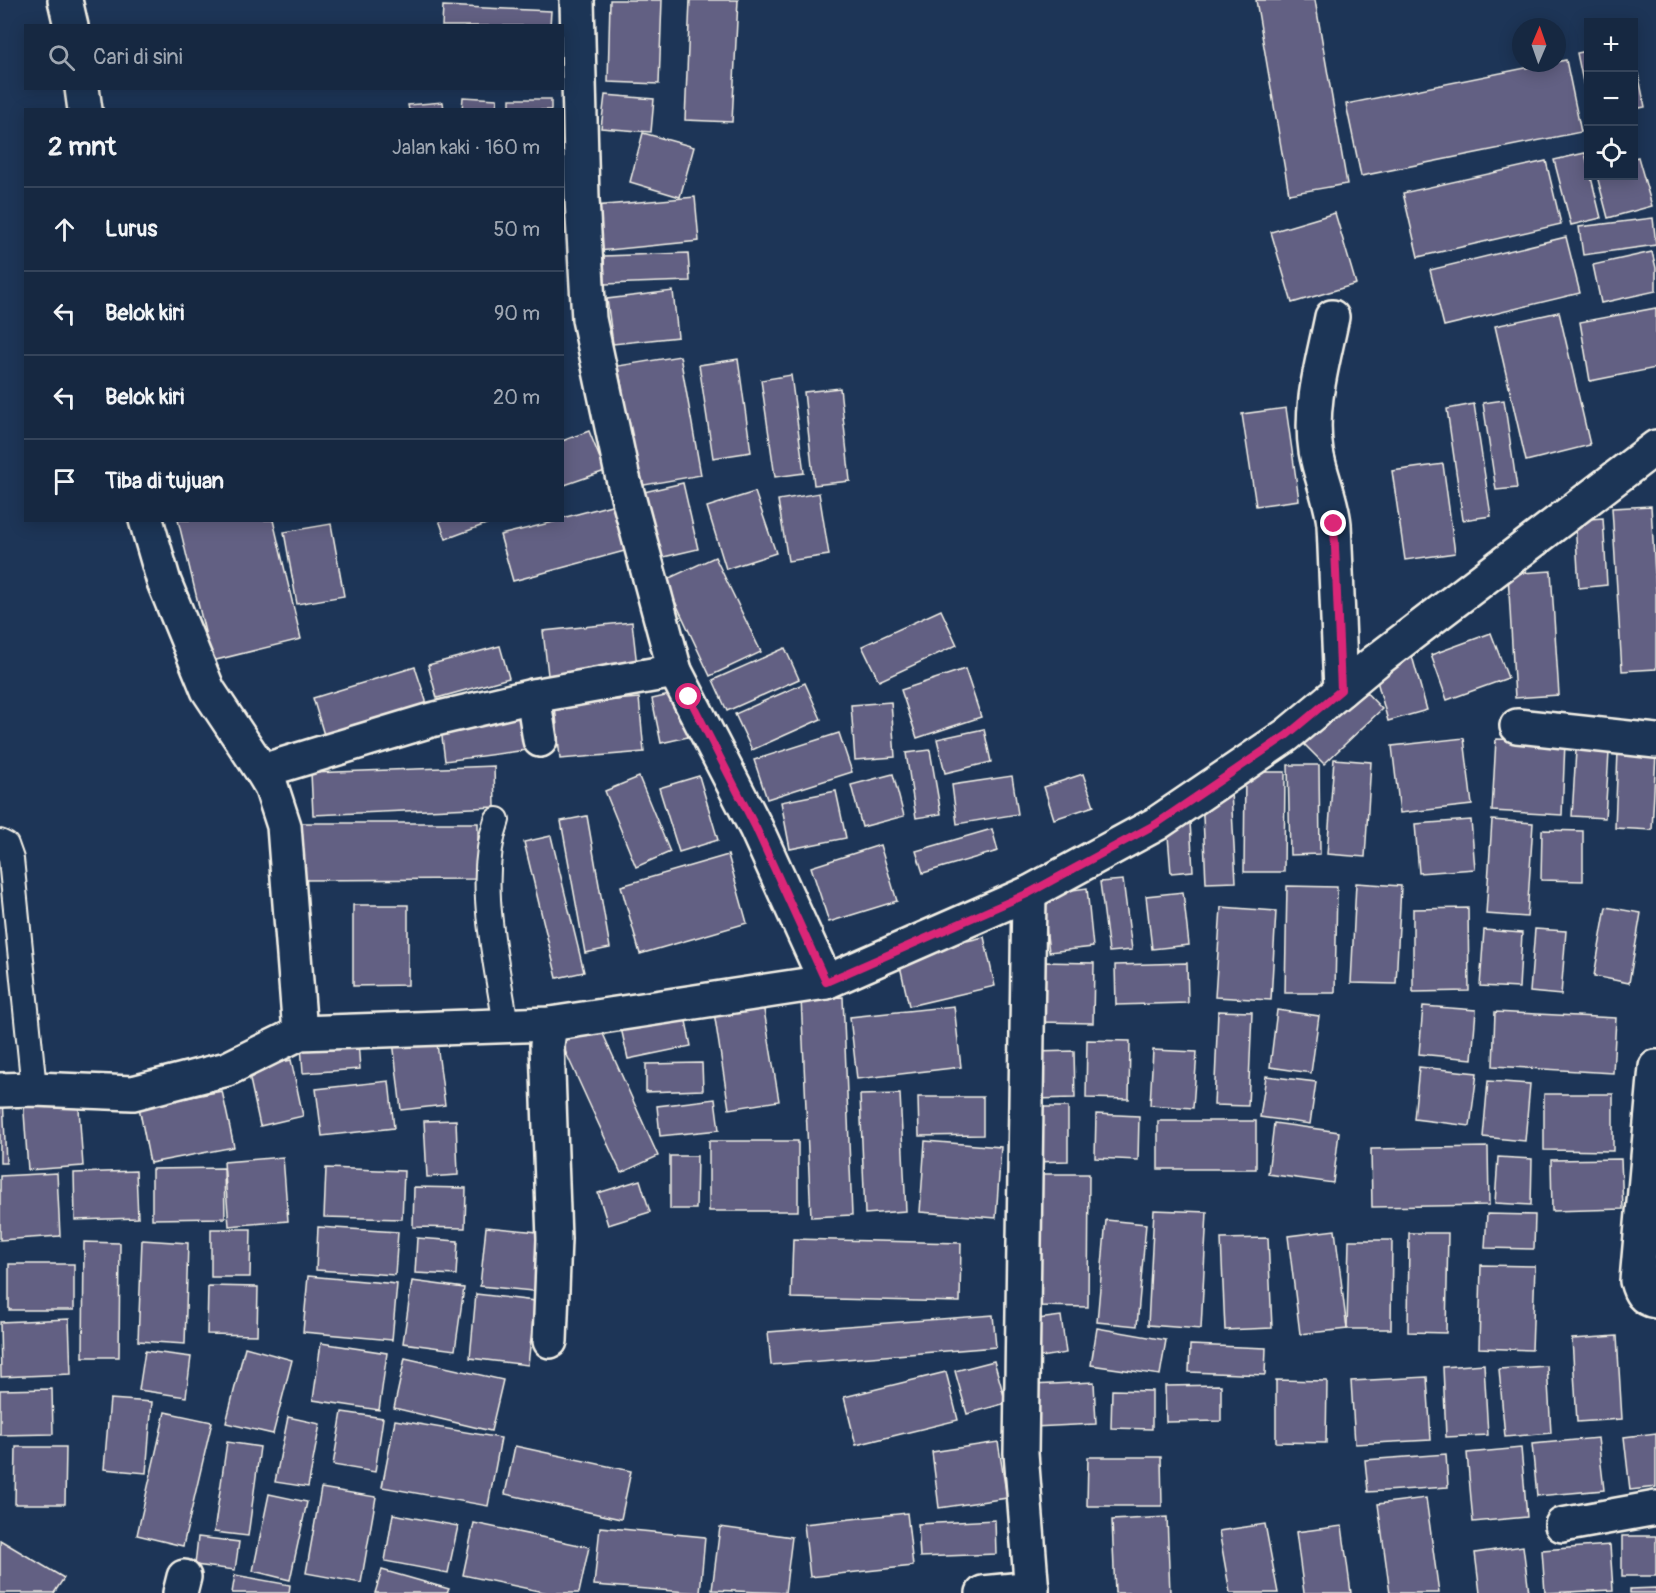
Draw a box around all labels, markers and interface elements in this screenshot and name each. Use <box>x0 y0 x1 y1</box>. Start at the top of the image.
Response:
north arrow <box>1512 18 1566 72</box>
map controls <box>1584 18 1638 180</box>
button: + <box>1584 18 1638 72</box>
search box <box>24 24 564 90</box>
icon: search <box>45 41 78 74</box>
text: Cari di sini <box>93 43 183 71</box>
button: − <box>1584 72 1638 126</box>
button: locate <box>1584 126 1638 180</box>
text: 2 mnt <box>48 131 116 163</box>
text: Jalan kaki · 160 m <box>392 135 540 160</box>
icon: ahead <box>48 213 81 246</box>
text: Lurus <box>105 215 157 243</box>
text: 50 m <box>493 217 540 242</box>
icon: left <box>48 297 81 330</box>
text: Belok kiri <box>105 299 184 327</box>
text: 90 m <box>494 301 540 326</box>
icon: left <box>48 381 81 414</box>
text: Belok kiri <box>105 383 184 411</box>
text: 20 m <box>493 385 540 410</box>
icon: arrive <box>48 465 81 498</box>
text: Tiba di tujuan <box>105 467 224 495</box>
route end <box>1320 510 1346 536</box>
route start <box>675 683 701 709</box>

